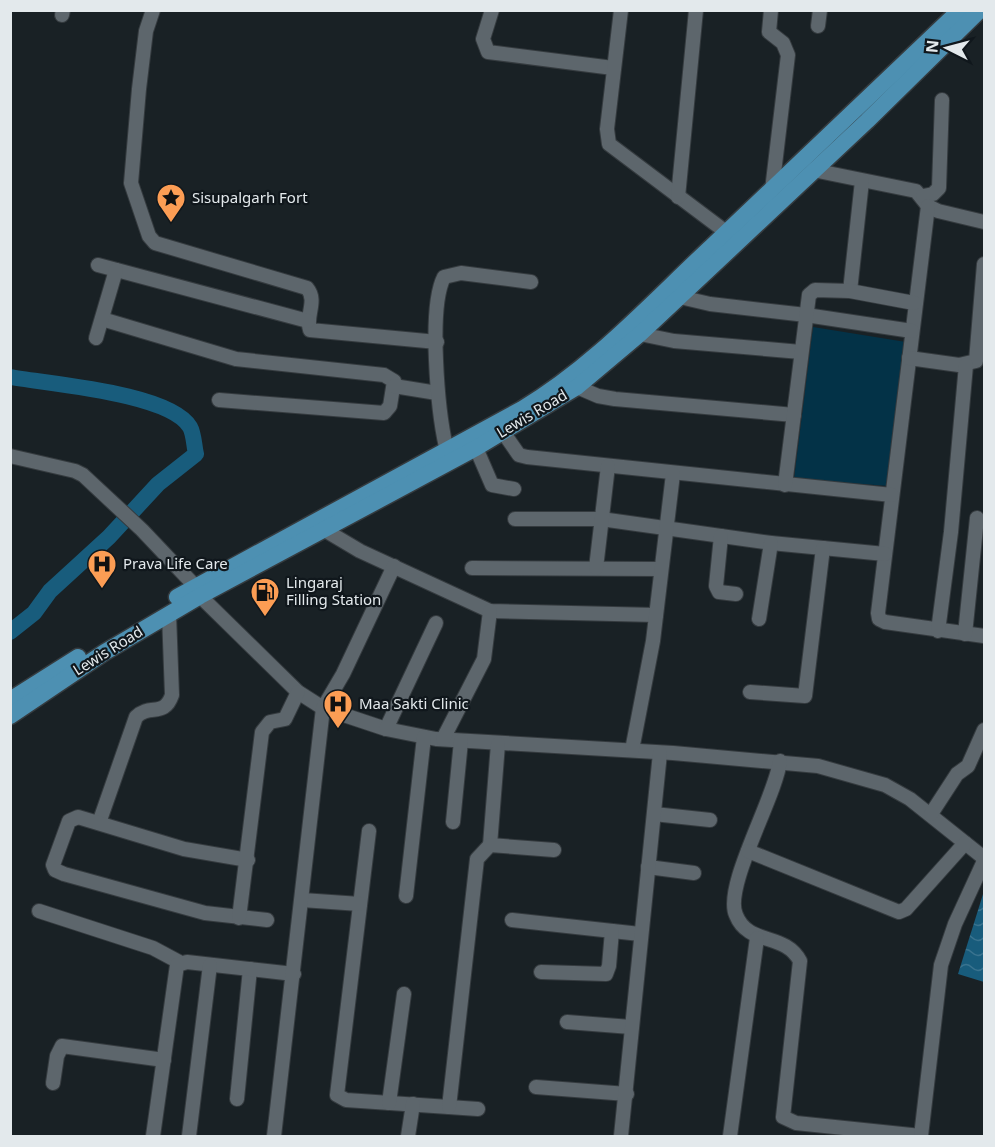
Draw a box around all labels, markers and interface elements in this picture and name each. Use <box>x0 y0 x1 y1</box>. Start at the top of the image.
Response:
north arrow <box>917 18 977 78</box>
text: N <box>920 39 944 54</box>
place icon: Sisupalgarh Fort <box>155 182 187 224</box>
place label: Sisupalgarh Fort <box>192 187 308 207</box>
street label: Lewis Road <box>493 384 570 442</box>
hospital icon: Prava Life Care <box>86 548 118 590</box>
place label: Prava Life Care <box>123 553 228 573</box>
place label: Lingaraj Filling Station <box>286 572 381 609</box>
fuel station icon: Lingaraj Filling Station <box>249 576 281 618</box>
street label: Lewis Road <box>69 621 146 680</box>
hospital icon: Maa Sakti Clinic <box>322 688 354 730</box>
place label: Maa Sakti Clinic <box>359 693 469 713</box>

